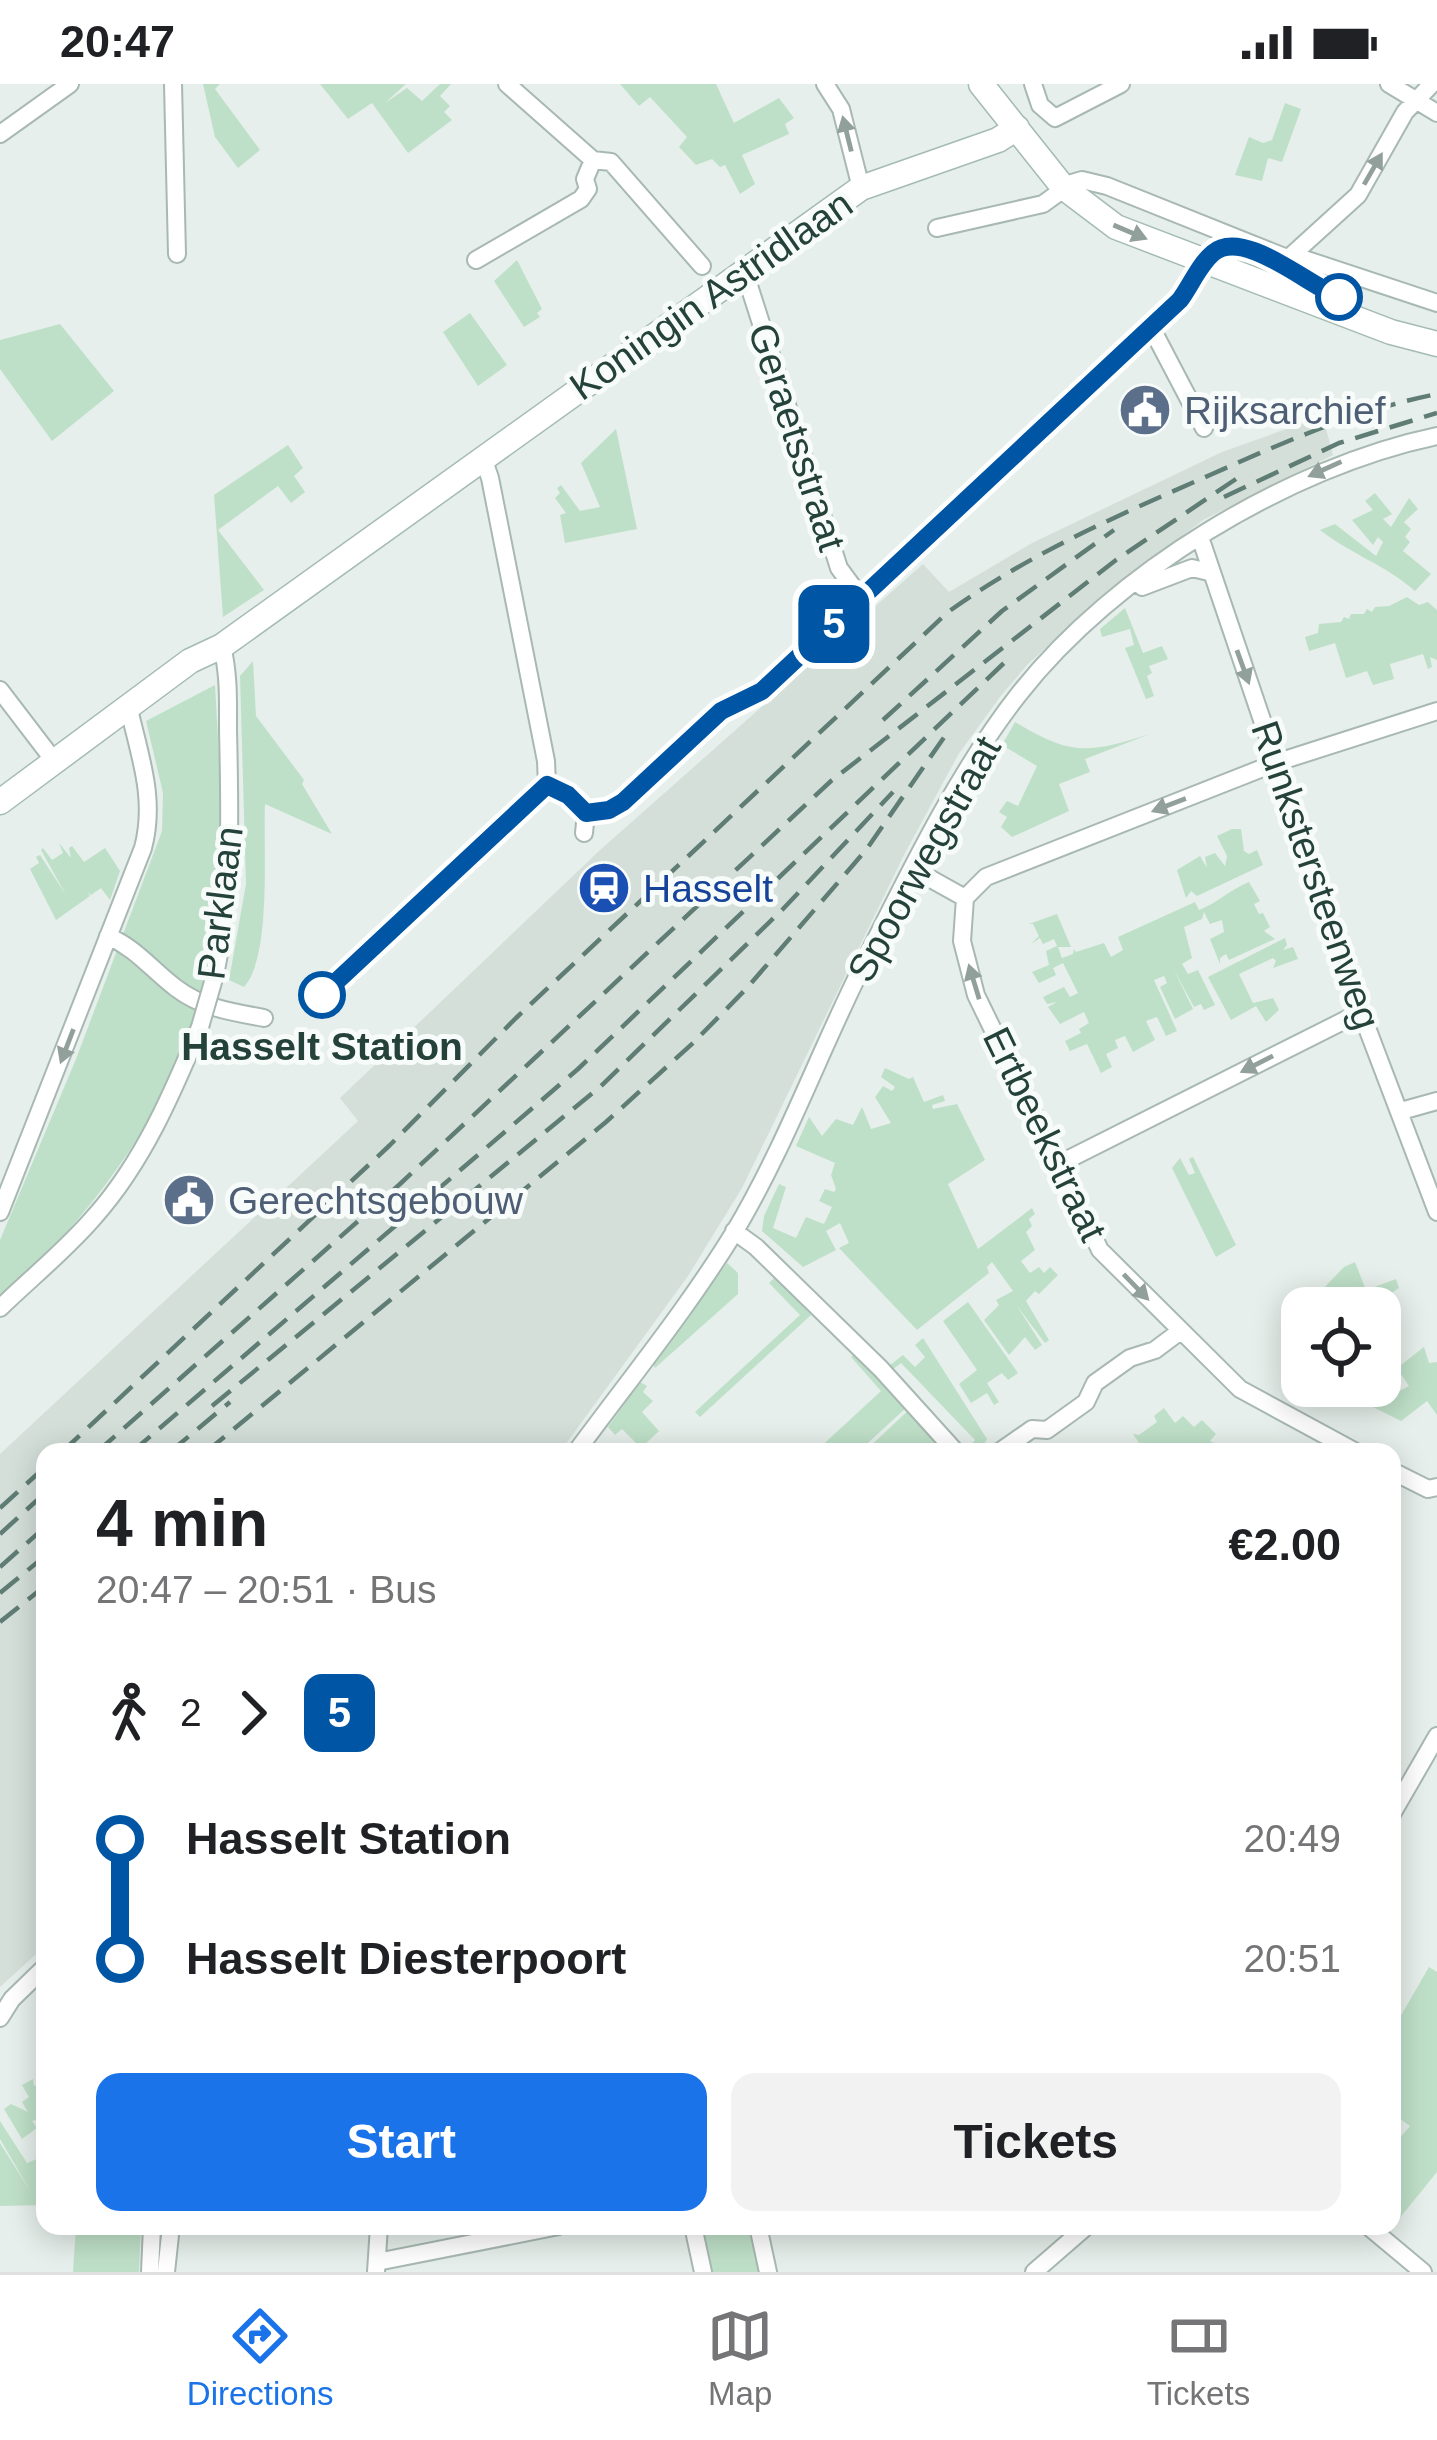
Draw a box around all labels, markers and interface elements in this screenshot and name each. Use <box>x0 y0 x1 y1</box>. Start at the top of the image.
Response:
text: 20:47 <box>60 16 175 67</box>
one-way arrow <box>837 115 856 152</box>
one-way arrow <box>1361 152 1382 185</box>
street label: Koningin Astridlaan <box>562 182 860 408</box>
one-way arrow <box>1112 223 1148 242</box>
unlabelled marker <box>1317 275 1361 319</box>
street label: Geraetsstraat <box>740 318 854 556</box>
public building icon: Rijksarchief <box>1117 382 1173 438</box>
place label: Rijksarchief <box>1184 389 1386 432</box>
one-way arrow <box>1307 460 1342 480</box>
line badge: 5 <box>795 585 873 663</box>
text: 5 <box>822 600 846 647</box>
one-way arrow <box>1235 649 1253 685</box>
street label: Runkstersteenweg <box>1243 715 1389 1035</box>
street label: Spoorwegstraat <box>839 729 1009 989</box>
one-way arrow <box>1150 796 1186 815</box>
street label: Parklaan <box>189 824 251 982</box>
station icon: Hasselt <box>576 860 632 916</box>
place label: Hasselt <box>643 867 773 910</box>
one-way arrow <box>964 963 982 1000</box>
marker: Hasselt Station <box>300 973 344 1017</box>
street label: Ertbeekstraat <box>975 1020 1115 1248</box>
place label: Hasselt Station <box>181 1025 463 1068</box>
one-way arrow <box>56 1028 75 1064</box>
one-way arrow <box>1239 1054 1274 1074</box>
public building icon: Gerechtsgebouw <box>161 1172 217 1228</box>
place label: Gerechtsgebouw <box>228 1179 524 1222</box>
one-way arrow <box>1121 1272 1149 1301</box>
map controls <box>1281 1287 1401 1407</box>
button: locate <box>1281 1287 1401 1407</box>
text: 4 min <box>96 1486 268 1560</box>
text: €2.00 <box>1228 1519 1341 1570</box>
text: 20:47 – 20:51 · Bus <box>96 1568 436 1611</box>
icon: walk <box>96 1680 162 1746</box>
icon: forward <box>220 1680 286 1746</box>
text: 5 <box>328 1689 351 1736</box>
text: 2 <box>180 1691 202 1734</box>
text: Hasselt Station <box>186 1813 511 1864</box>
text: 20:49 <box>1243 1817 1341 1860</box>
text: Hasselt Diesterpoort <box>186 1933 626 1984</box>
text: 20:51 <box>1243 1937 1341 1980</box>
button: Start <box>96 2073 707 2211</box>
button: Tickets <box>731 2073 1341 2211</box>
tab: Directions <box>187 2303 334 2413</box>
tab: Map <box>707 2303 773 2413</box>
tab: Tickets <box>1147 2303 1250 2413</box>

